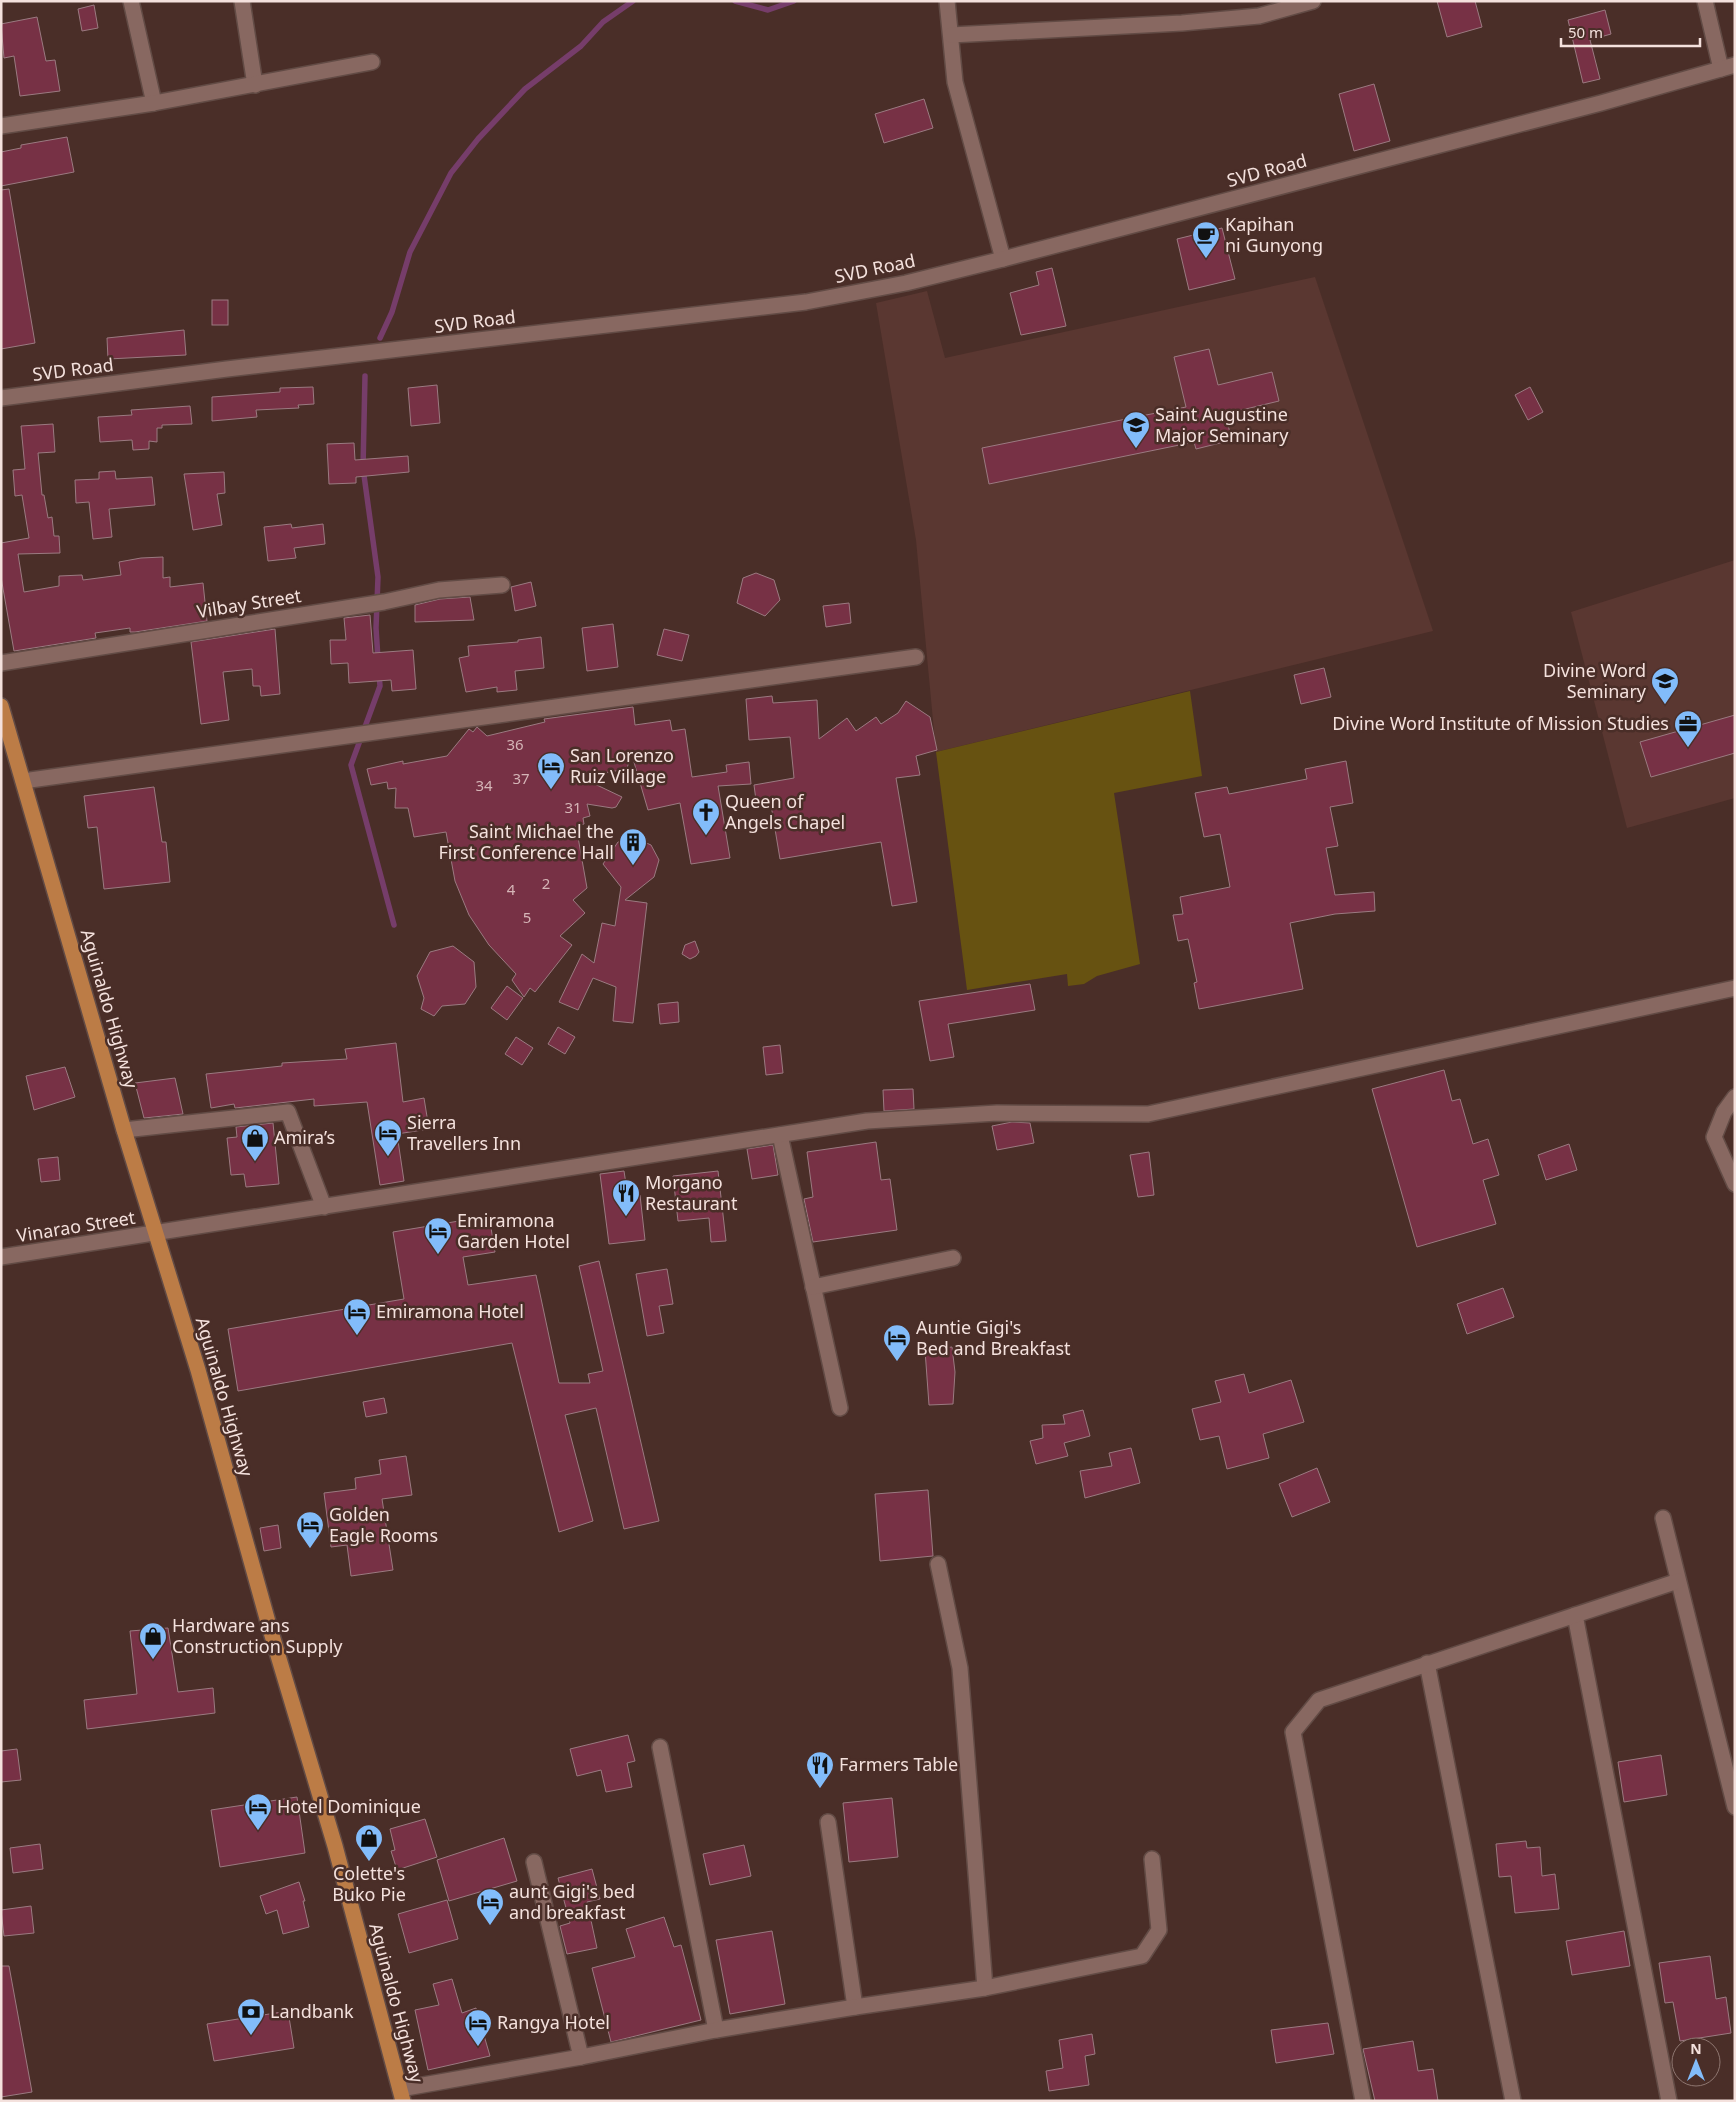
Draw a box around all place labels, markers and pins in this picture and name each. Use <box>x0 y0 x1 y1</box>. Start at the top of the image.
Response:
place label: Kapihan ni Gunyong <box>1225 212 1323 257</box>
cafe icon: Kapihan ni Gunyong <box>1191 220 1221 259</box>
place label: Saint Augustine Major Seminary <box>1155 402 1289 447</box>
school or university icon: Saint Augustine Major Seminary <box>1121 410 1151 449</box>
place label: Divine Word Seminary <box>1543 658 1647 703</box>
school or university icon: Divine Word Seminary <box>1650 666 1680 705</box>
office icon: Divine Word Institute of Mission Studies <box>1673 709 1703 748</box>
place label: Divine Word Institute of Mission Studies <box>1332 711 1669 735</box>
place label: San Lorenzo Ruiz Village <box>570 743 674 788</box>
hotel icon: San Lorenzo Ruiz Village <box>536 751 566 790</box>
place label: Queen of Angels Chapel <box>725 789 845 834</box>
church icon: Queen of Angels Chapel <box>691 797 721 836</box>
place label: Saint Michael the First Conference Hall <box>439 819 614 864</box>
building icon: Saint Michael the First Conference Hall <box>618 827 648 866</box>
place label: Sierra Travellers Inn <box>407 1110 521 1155</box>
hotel icon: Sierra Travellers Inn <box>373 1118 403 1157</box>
shop icon: Amira’s <box>240 1123 270 1162</box>
place label: Amira’s <box>274 1125 335 1149</box>
place label: Morgano Restaurant <box>645 1170 738 1215</box>
restaurant icon: Morgano Restaurant <box>611 1178 641 1217</box>
place label: Emiramona Garden Hotel <box>457 1208 570 1253</box>
hotel icon: Emiramona Garden Hotel <box>423 1216 453 1255</box>
hotel icon: Emiramona Hotel <box>342 1297 372 1336</box>
place label: Emiramona Hotel <box>376 1299 524 1323</box>
place label: Auntie Gigi's Bed and Breakfast <box>916 1315 1071 1360</box>
hotel icon: Auntie Gigi's Bed and Breakfast <box>882 1323 912 1362</box>
place label: Golden Eagle Rooms <box>329 1502 438 1547</box>
hotel icon: Golden Eagle Rooms <box>295 1510 325 1549</box>
place label: Hardware ans Construction Supply <box>172 1613 343 1658</box>
shop icon: Hardware ans Construction Supply <box>138 1621 168 1660</box>
restaurant icon: Farmers Table <box>805 1750 835 1789</box>
place label: Farmers Table <box>839 1752 958 1776</box>
hotel icon: Hotel Dominique <box>243 1792 273 1831</box>
place label: Hotel Dominique <box>277 1794 421 1818</box>
shop icon: Colette's Buko Pie <box>354 1823 384 1862</box>
place label: Colette's Buko Pie <box>332 1861 406 1906</box>
place label: aunt Gigi's bed and breakfast <box>509 1879 635 1924</box>
hotel icon: aunt Gigi's bed and breakfast <box>475 1887 505 1926</box>
bank icon: Landbank <box>236 1997 266 2036</box>
place label: Landbank <box>270 1999 354 2023</box>
hotel icon: Rangya Hotel <box>463 2008 493 2047</box>
place label: Rangya Hotel <box>497 2010 610 2034</box>

